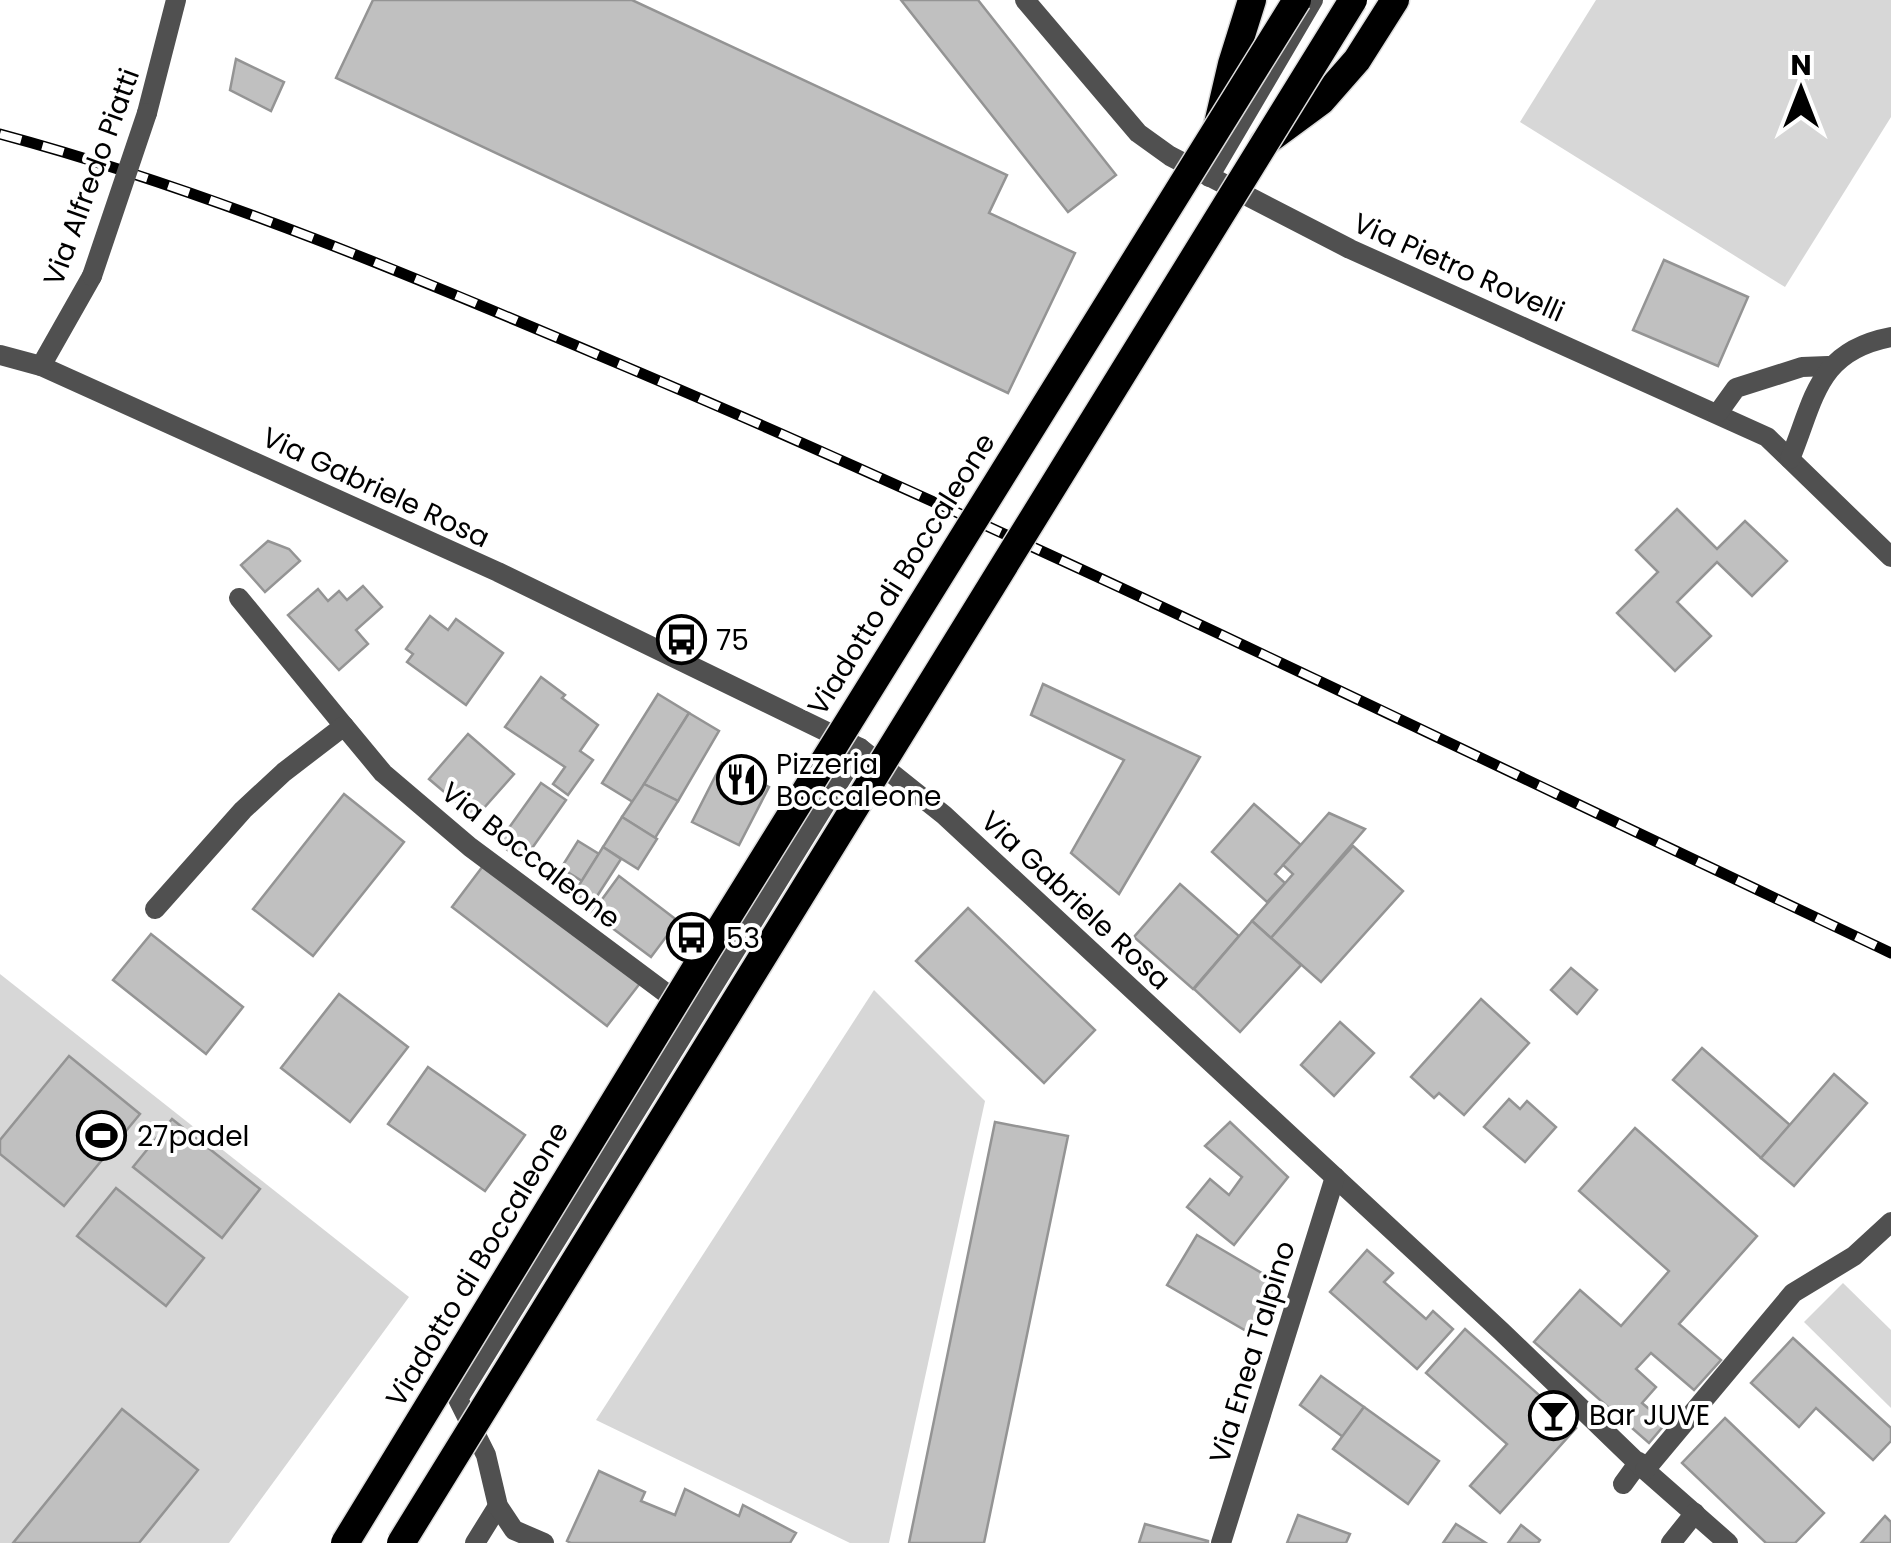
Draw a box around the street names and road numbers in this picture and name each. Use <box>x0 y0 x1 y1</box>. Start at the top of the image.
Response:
street label: Via Alfredo Piatti <box>34 63 149 291</box>
street label: Via Pietro Rovelli <box>1347 203 1571 332</box>
street label: Via Gabriele Rosa <box>256 418 496 557</box>
street label: Viadotto di Boccaleone <box>798 426 1004 723</box>
street label: Via Boccaleone <box>433 773 628 938</box>
street label: Via Gabriele Rosa <box>972 802 1179 999</box>
street label: Viadotto di Boccaleone <box>377 1114 578 1414</box>
street label: Via Enea Talpino <box>1200 1236 1305 1468</box>

